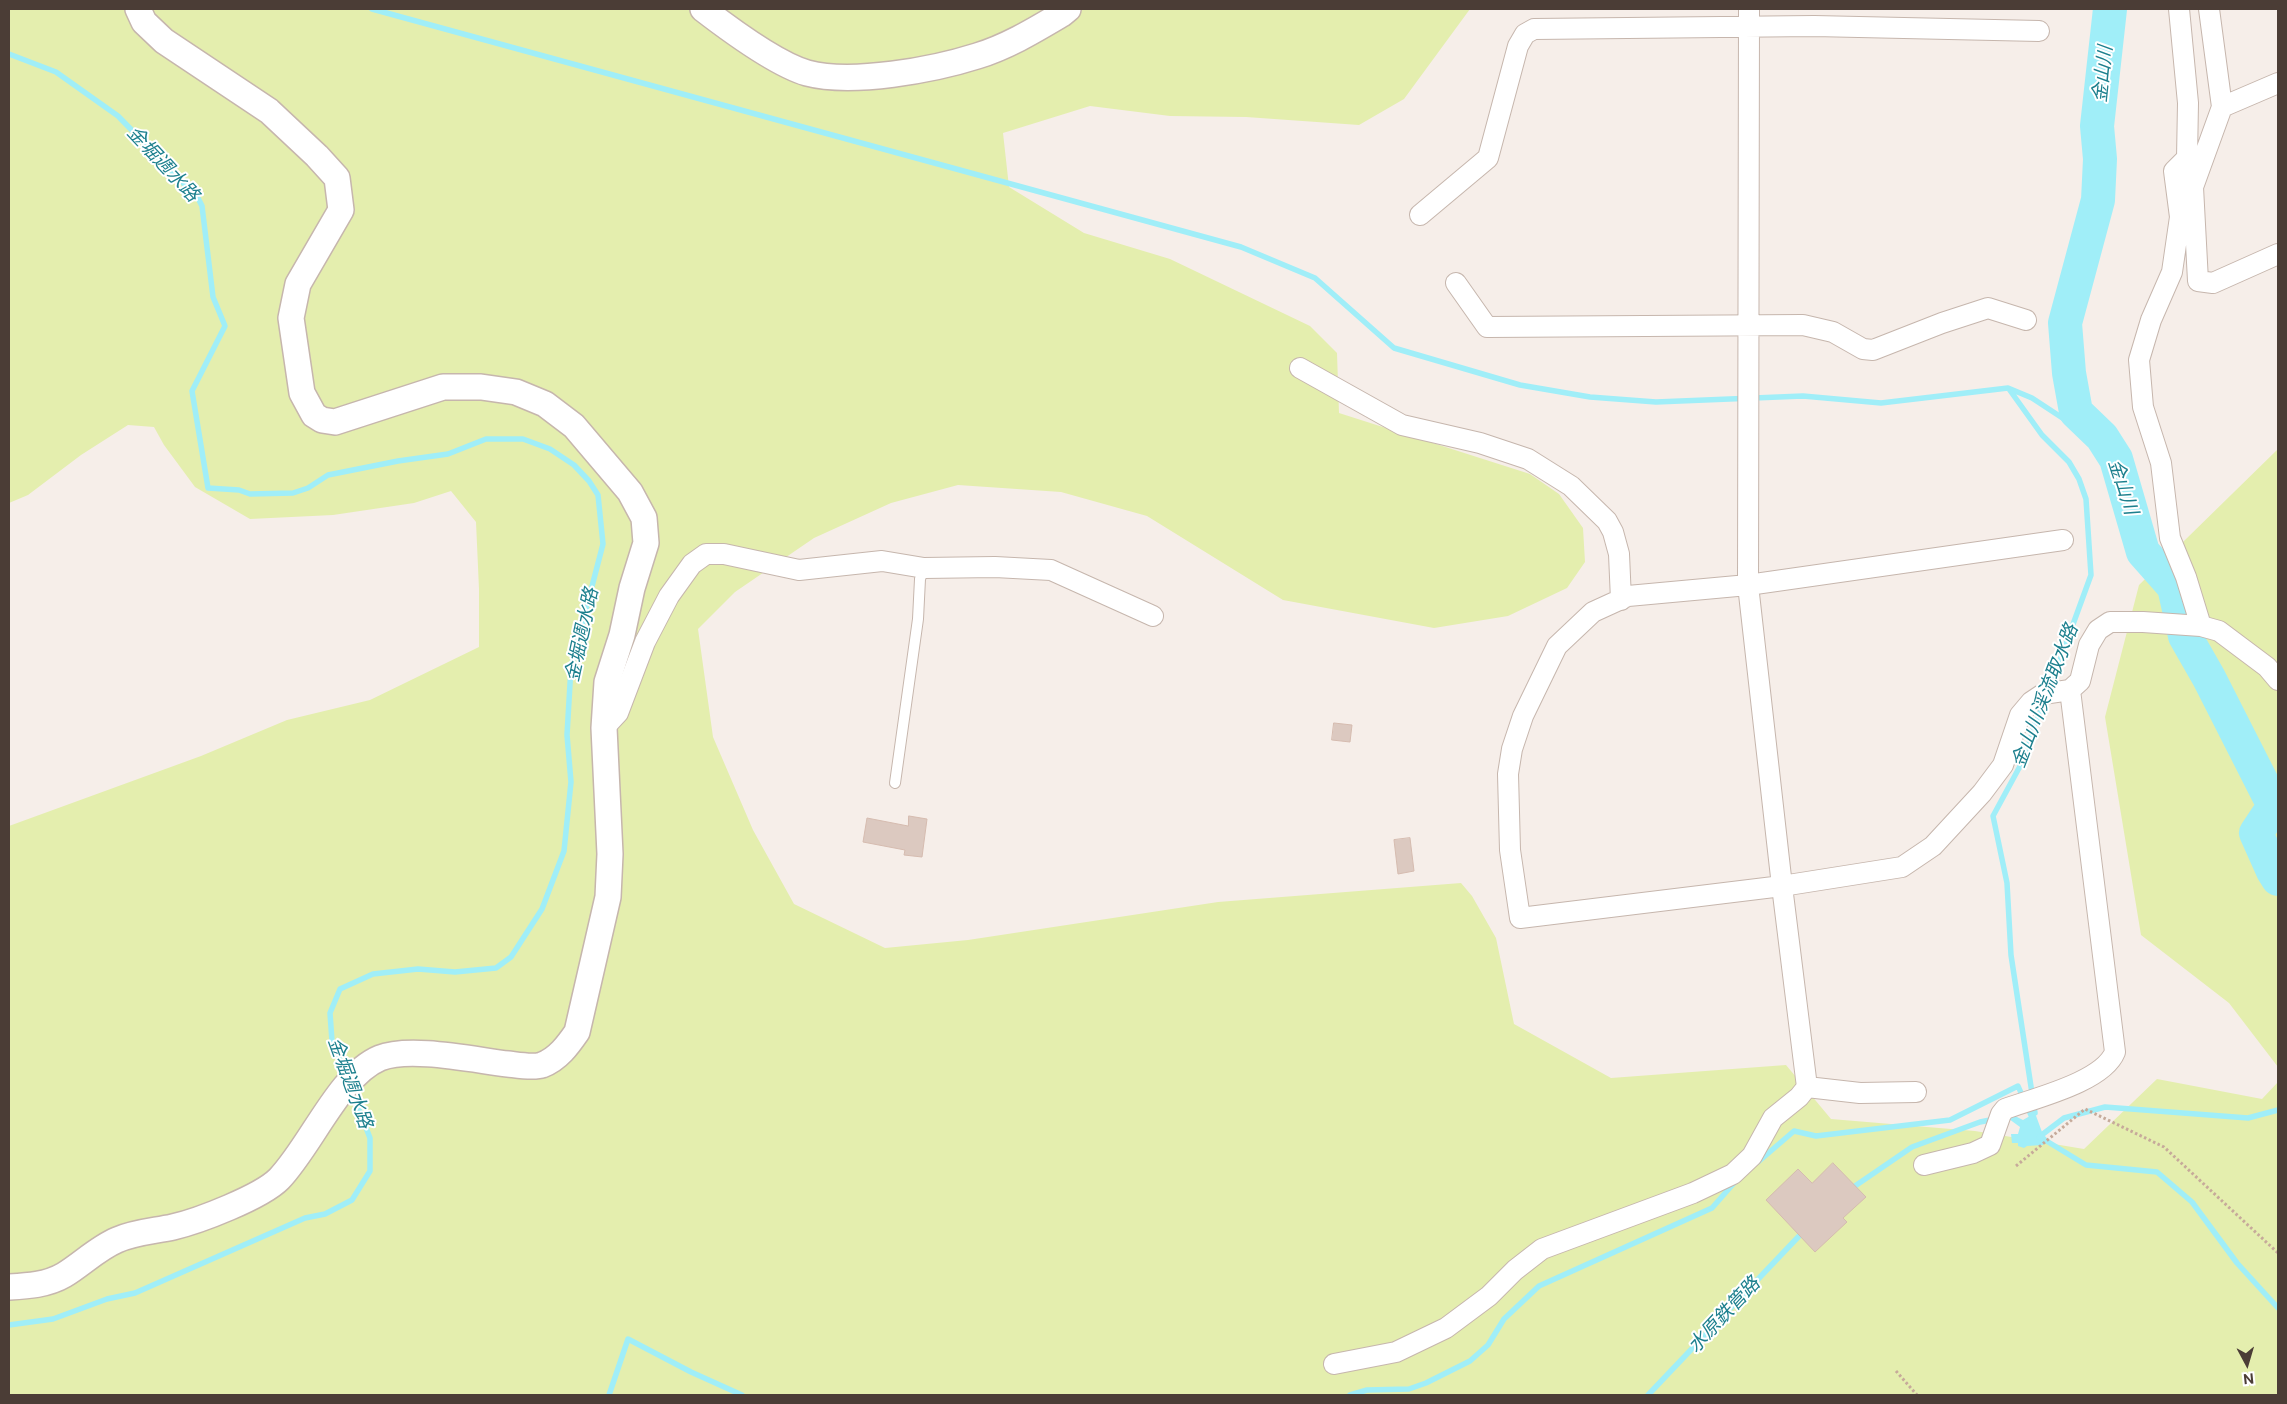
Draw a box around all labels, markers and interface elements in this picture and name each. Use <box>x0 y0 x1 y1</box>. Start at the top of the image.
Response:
water label: 金山川 <box>2089 44 2117 104</box>
water label: 金堀週水路 <box>122 121 204 207</box>
water label: 金山川 <box>2103 456 2143 518</box>
water label: 金堀週水路 <box>561 586 603 684</box>
water label: 金山川渓流取水路 <box>2007 621 2083 771</box>
water label: 金堀週水路 <box>323 1034 377 1132</box>
water label: 水原鉄管路 <box>1683 1272 1765 1358</box>
north arrow <box>2222 1339 2272 1389</box>
text: N <box>2242 1370 2255 1387</box>

